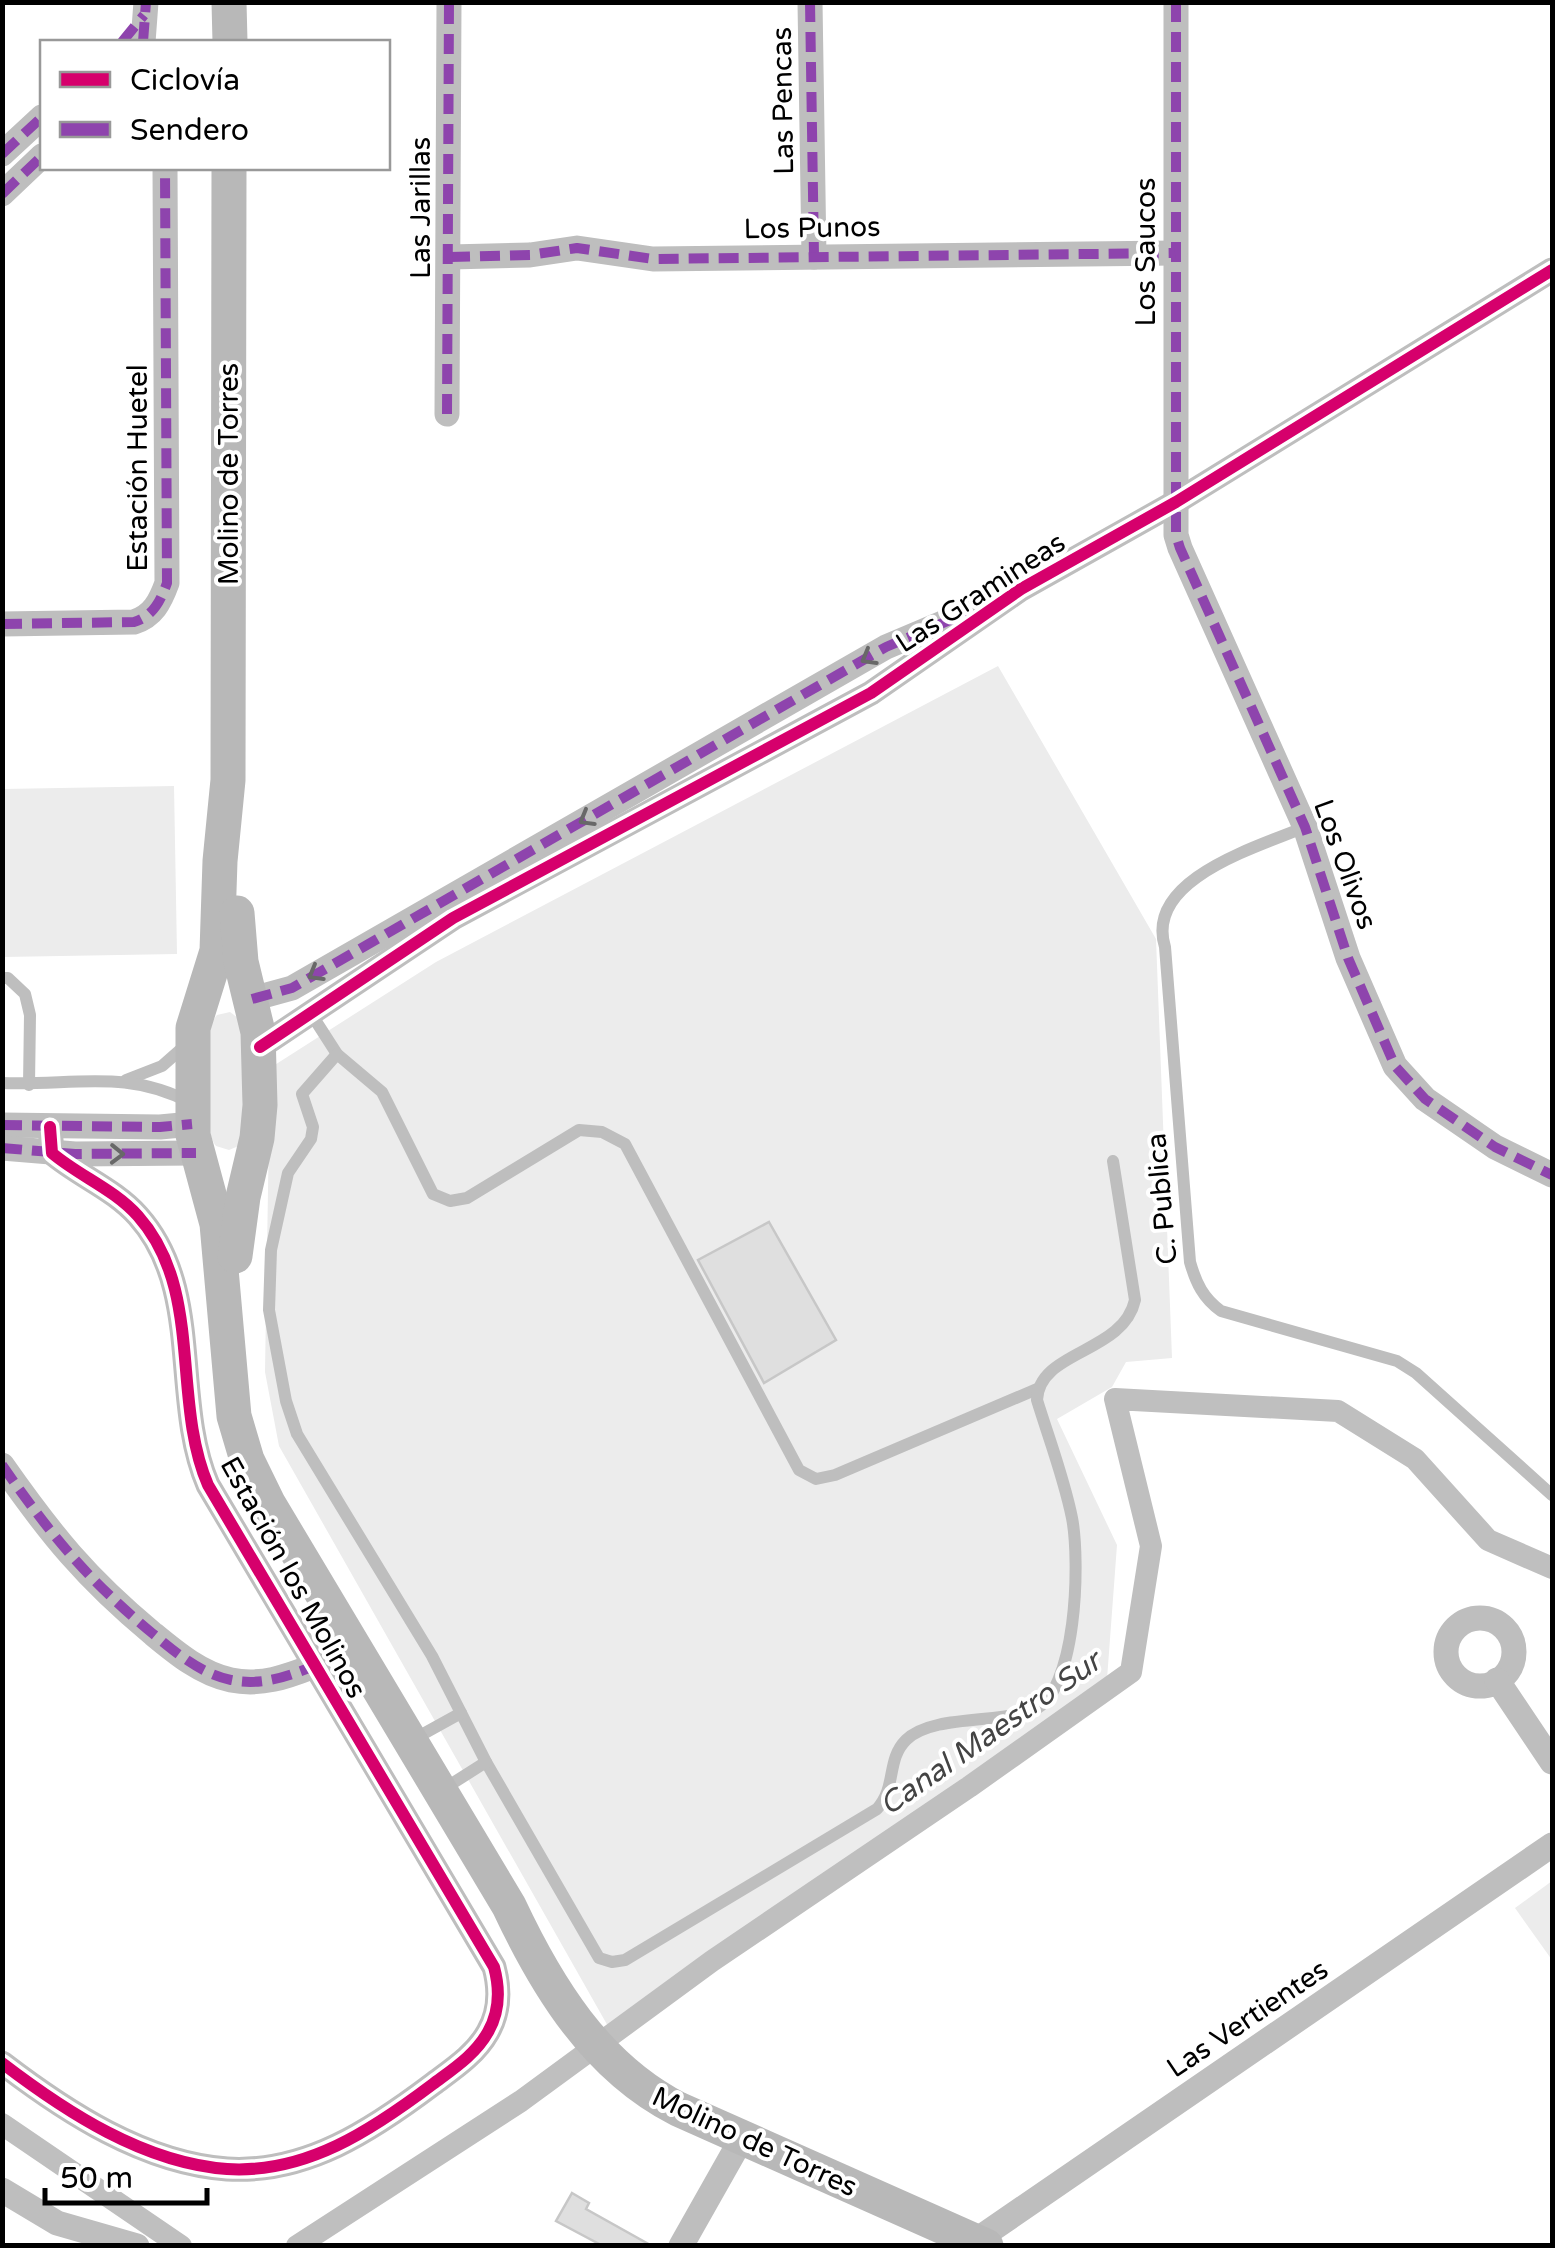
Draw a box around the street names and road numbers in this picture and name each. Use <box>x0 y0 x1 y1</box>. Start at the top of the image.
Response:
street label: Las Pencas <box>765 27 801 175</box>
street label: Las Jarillas <box>404 137 438 279</box>
street label: Los Saucos <box>1129 177 1163 327</box>
street label: Los Punos <box>743 210 881 246</box>
street label: Molino de Torres <box>212 363 246 585</box>
street label: Estación Huetel <box>121 364 155 572</box>
street label: Las Gramineas <box>890 525 1072 660</box>
street label: Los Olivos <box>1306 795 1384 934</box>
street label: C. Publica <box>1139 1132 1185 1266</box>
street label: Estación los Molinos <box>213 1451 374 1704</box>
street label: Las Vertientes <box>1161 1952 1335 2085</box>
street label: Molino de Torres <box>647 2080 863 2204</box>

